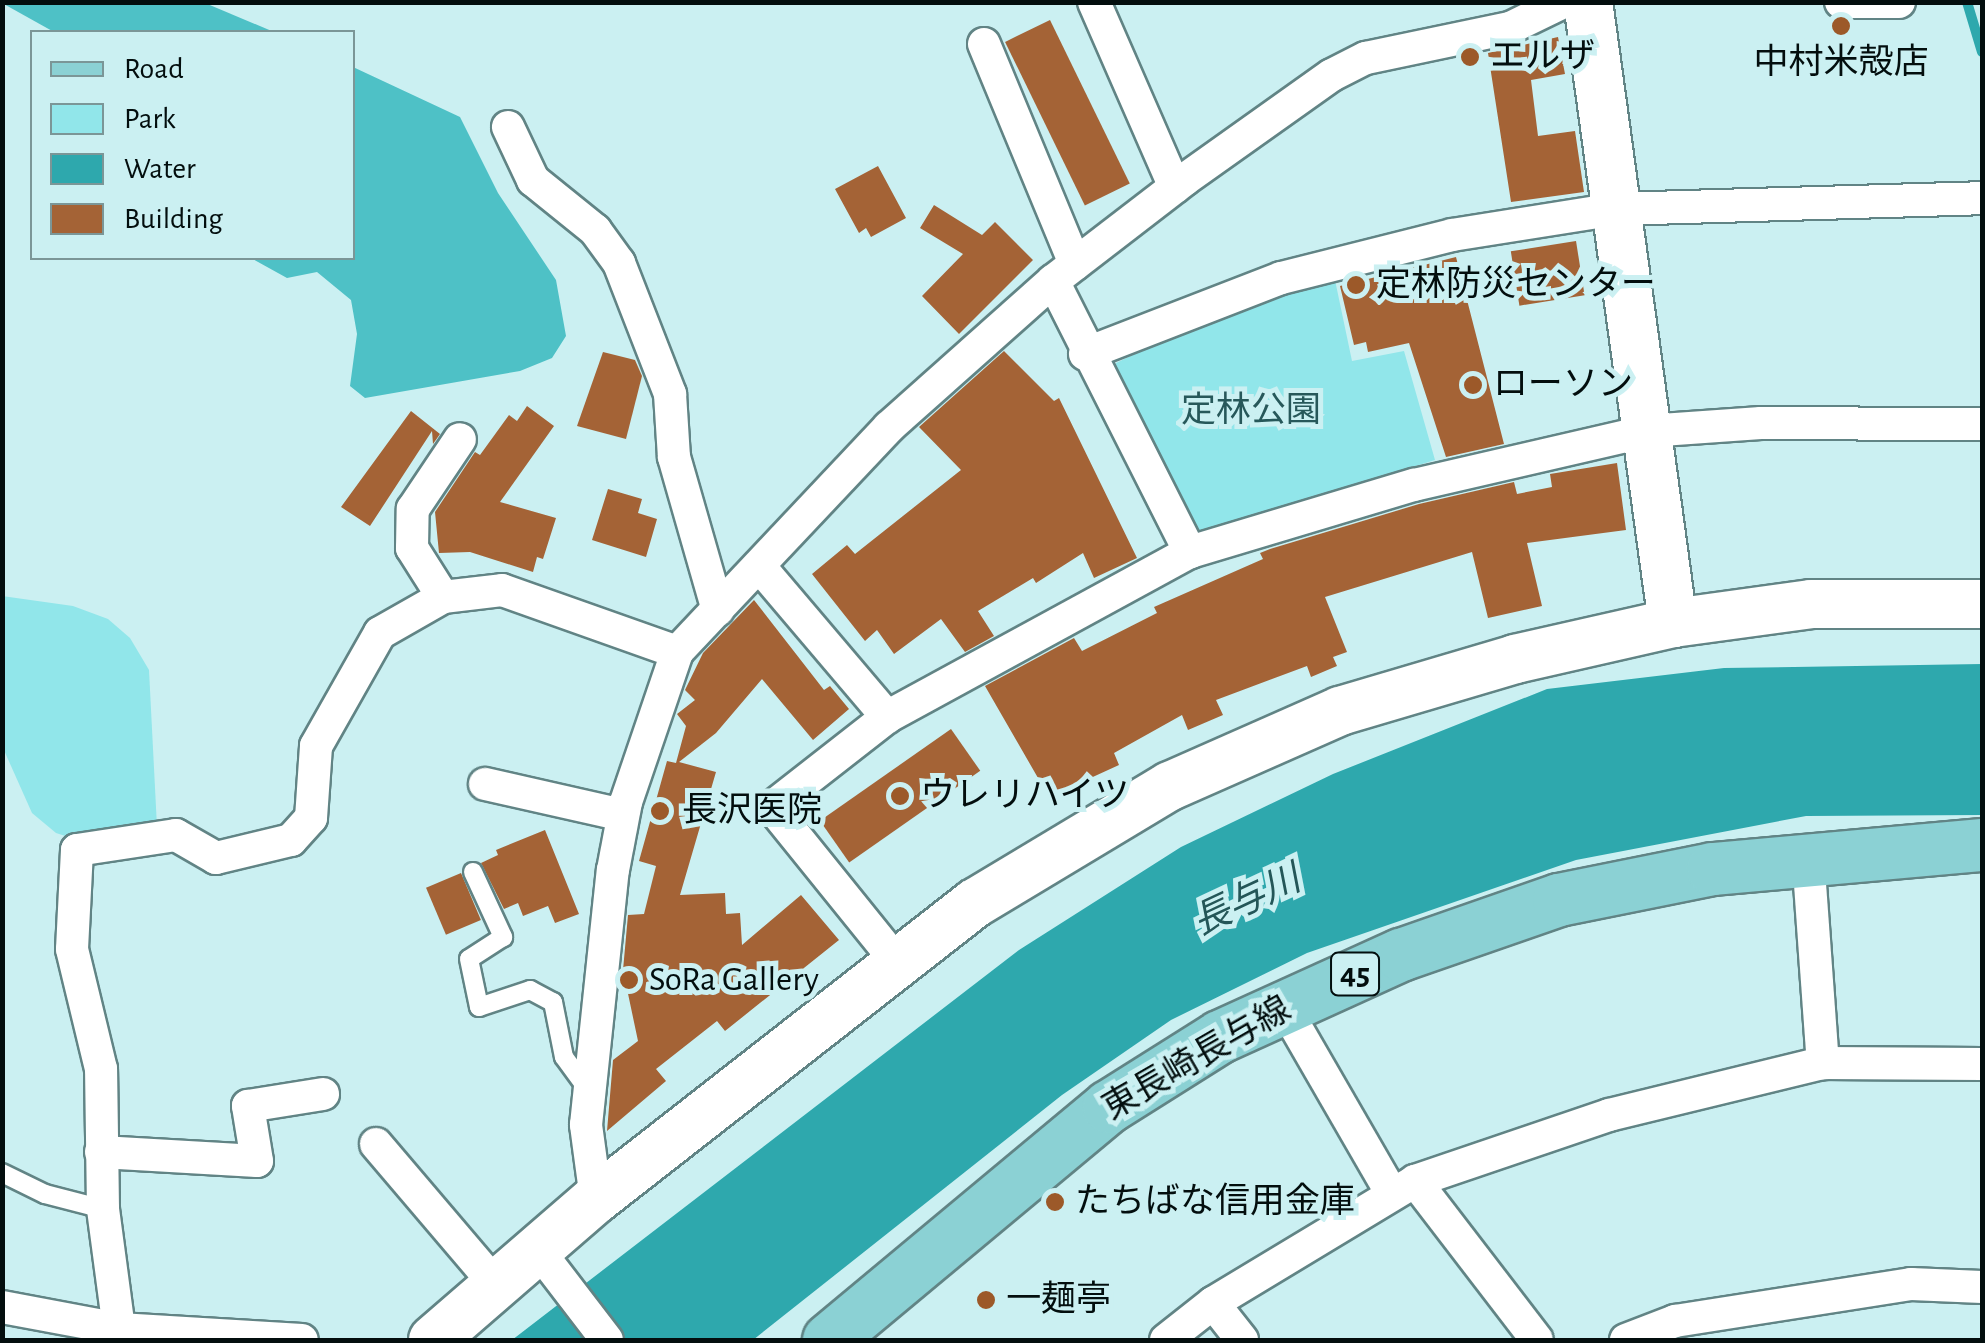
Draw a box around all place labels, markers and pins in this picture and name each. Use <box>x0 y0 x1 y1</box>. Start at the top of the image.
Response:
marker: 中村米殻店 <box>1830 15 1852 37</box>
place label: エルザ <box>1490 36 1595 78</box>
place label: 中村米殻店 <box>1754 42 1928 84</box>
marker: エルザ <box>1459 46 1481 68</box>
place label: 定林防災センター <box>1376 264 1656 306</box>
marker: 定林防災センター <box>1345 274 1367 296</box>
place label: ローソン <box>1493 364 1633 406</box>
marker: ローソン <box>1462 374 1484 396</box>
place label: ウレリハイツ <box>920 775 1130 817</box>
marker: ウレリハイツ <box>889 785 911 807</box>
place label: 長沢医院 <box>682 790 822 832</box>
marker: 長沢医院 <box>647 798 673 824</box>
place label: SoRa Gallery <box>649 959 819 1001</box>
marker: SoRa Gallery <box>618 969 640 991</box>
place label: たちばな信用金庫 <box>1075 1181 1355 1223</box>
marker: たちばな信用金庫 <box>1044 1191 1066 1213</box>
place label: 一麺亭 <box>1006 1279 1111 1321</box>
marker: 一麺亭 <box>975 1289 997 1311</box>

